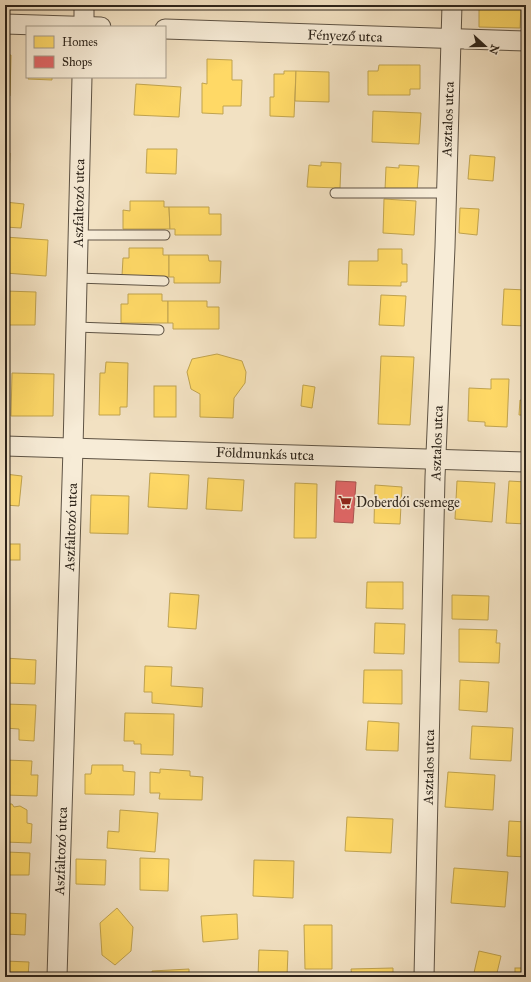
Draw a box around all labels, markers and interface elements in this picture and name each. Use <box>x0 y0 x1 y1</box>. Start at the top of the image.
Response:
legend <box>26 26 166 78</box>
street label: Fényező utca <box>307 26 383 46</box>
north arrow <box>465 26 505 66</box>
text: Homes <box>62 35 98 49</box>
text: N <box>486 43 502 57</box>
text: Shops <box>62 55 92 69</box>
street label: Asztalos utca <box>438 81 458 158</box>
street label: Aszfaltozó utca <box>70 159 88 248</box>
street label: Asztalos utca <box>427 405 447 482</box>
street label: Földmunkás utca <box>216 444 315 464</box>
street label: Aszfaltozó utca <box>61 482 81 572</box>
supermarket icon: Doberdói csemege <box>337 494 353 510</box>
place label: Doberdói csemege <box>356 494 460 511</box>
street label: Asztalos utca <box>420 729 438 806</box>
street label: Aszfaltozó utca <box>51 806 71 896</box>

